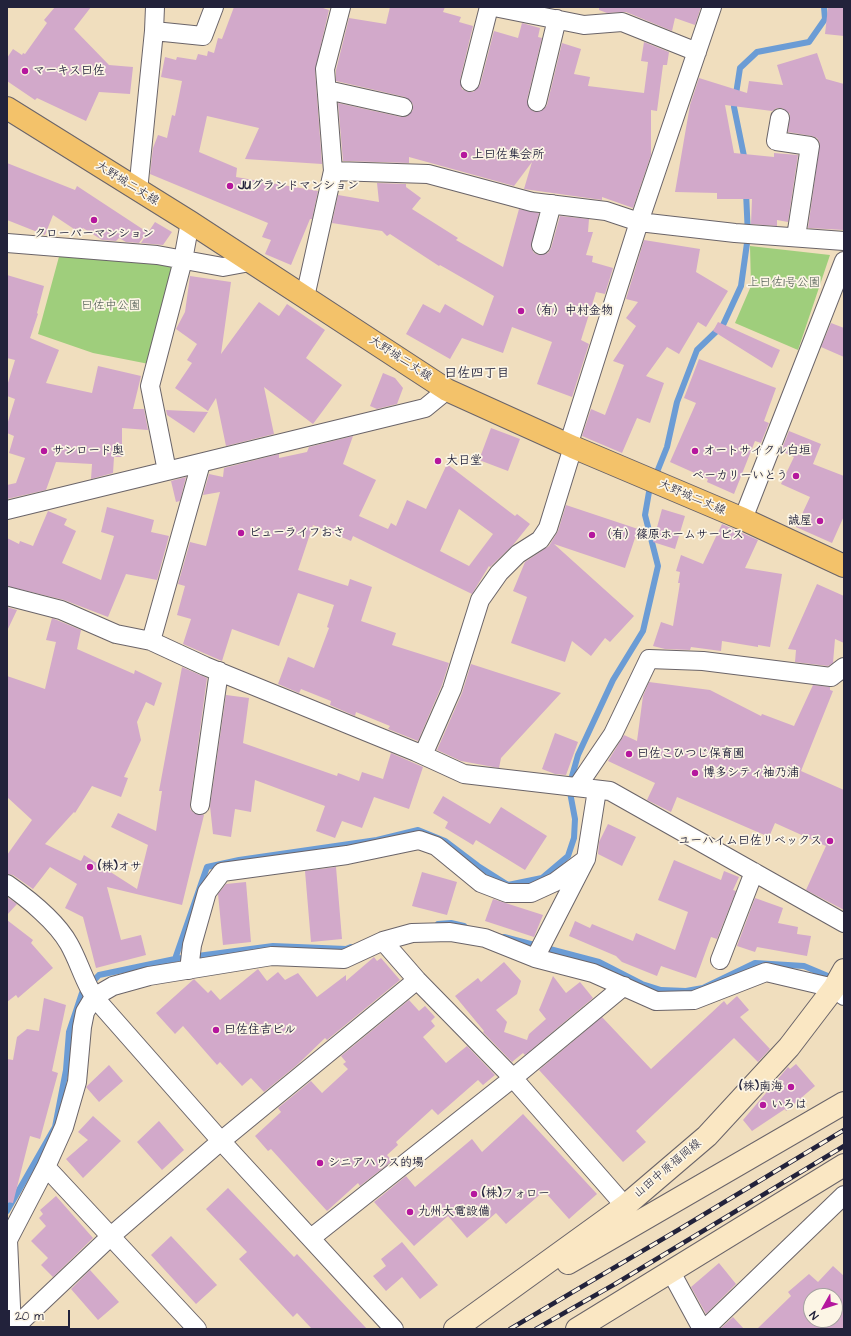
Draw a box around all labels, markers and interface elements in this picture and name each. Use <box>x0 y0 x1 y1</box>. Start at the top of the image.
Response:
place label: マーキス曰佐 <box>33 64 105 78</box>
marker: マーキス曰佐 <box>20 66 30 76</box>
place label: 上曰佐集会所 <box>472 148 544 162</box>
marker: 上曰佐集会所 <box>459 150 469 160</box>
street label: 大野城二丈線 <box>93 159 161 209</box>
place label: JUグランドマンション <box>238 179 359 193</box>
marker: JUグランドマンション <box>225 181 235 191</box>
marker: クローバーマンション <box>89 215 99 225</box>
place label: クローバーマンション <box>34 227 154 241</box>
park label: 上曰佐1号公園 <box>747 276 821 290</box>
park label: 曰佐中公園 <box>81 299 141 313</box>
place label: （有）中村金物 <box>529 304 613 318</box>
marker: （有）中村金物 <box>516 306 526 316</box>
street label: 大野城二丈線 <box>366 333 434 385</box>
district label: 曰佐四丁目 <box>445 366 509 382</box>
place label: サンロード奥 <box>52 444 124 458</box>
place label: オートサイクル白垣 <box>703 444 811 458</box>
marker: サンロード奥 <box>39 446 49 456</box>
marker: オートサイクル白垣 <box>690 446 700 456</box>
place label: 大日堂 <box>446 454 482 468</box>
marker: 大日堂 <box>433 456 443 466</box>
place label: ベーカリーいとう <box>692 469 788 483</box>
marker: ベーカリーいとう <box>791 471 801 481</box>
street label: 大野城二丈線 <box>656 477 728 519</box>
place label: 誠屋 <box>788 514 812 528</box>
marker: 誠屋 <box>815 516 825 526</box>
place label: ビューライフおさ <box>249 526 345 540</box>
marker: ビューライフおさ <box>236 528 246 538</box>
place label: （有）篠原ホームサービス <box>600 528 744 542</box>
marker: （有）篠原ホームサービス <box>587 530 597 540</box>
place label: 曰佐こひつじ保育園 <box>637 747 745 761</box>
marker: 曰佐こひつじ保育園 <box>624 749 634 759</box>
place label: 博多シティ袖乃浦 <box>703 766 799 780</box>
marker: 博多シティ袖乃浦 <box>690 768 700 778</box>
place label: ユーハイム曰佐リベックス <box>678 834 822 848</box>
marker: ユーハイム曰佐リベックス <box>825 836 835 846</box>
place label: (株)オサ <box>98 860 142 874</box>
marker: (株)オサ <box>85 862 95 872</box>
place label: 曰佐住吉ビル <box>224 1023 296 1037</box>
marker: 曰佐住吉ビル <box>211 1025 221 1035</box>
place label: (株)南海 <box>739 1080 783 1094</box>
marker: (株)南海 <box>786 1082 796 1092</box>
place label: いろは <box>771 1098 807 1112</box>
marker: いろは <box>758 1100 768 1110</box>
street label: 山田中原福岡線 <box>631 1136 705 1202</box>
place label: シニアハウス的場 <box>328 1156 424 1170</box>
marker: シニアハウス的場 <box>315 1158 325 1168</box>
place label: (株)フォロー <box>482 1187 550 1201</box>
marker: (株)フォロー <box>469 1189 479 1199</box>
place label: 九州大電設備 <box>418 1205 490 1219</box>
marker: 九州大電設備 <box>405 1207 415 1217</box>
north arrow <box>803 1288 843 1328</box>
scale bar <box>10 1302 72 1328</box>
text: 20 m <box>15 1308 44 1325</box>
text: N <box>806 1308 822 1323</box>

